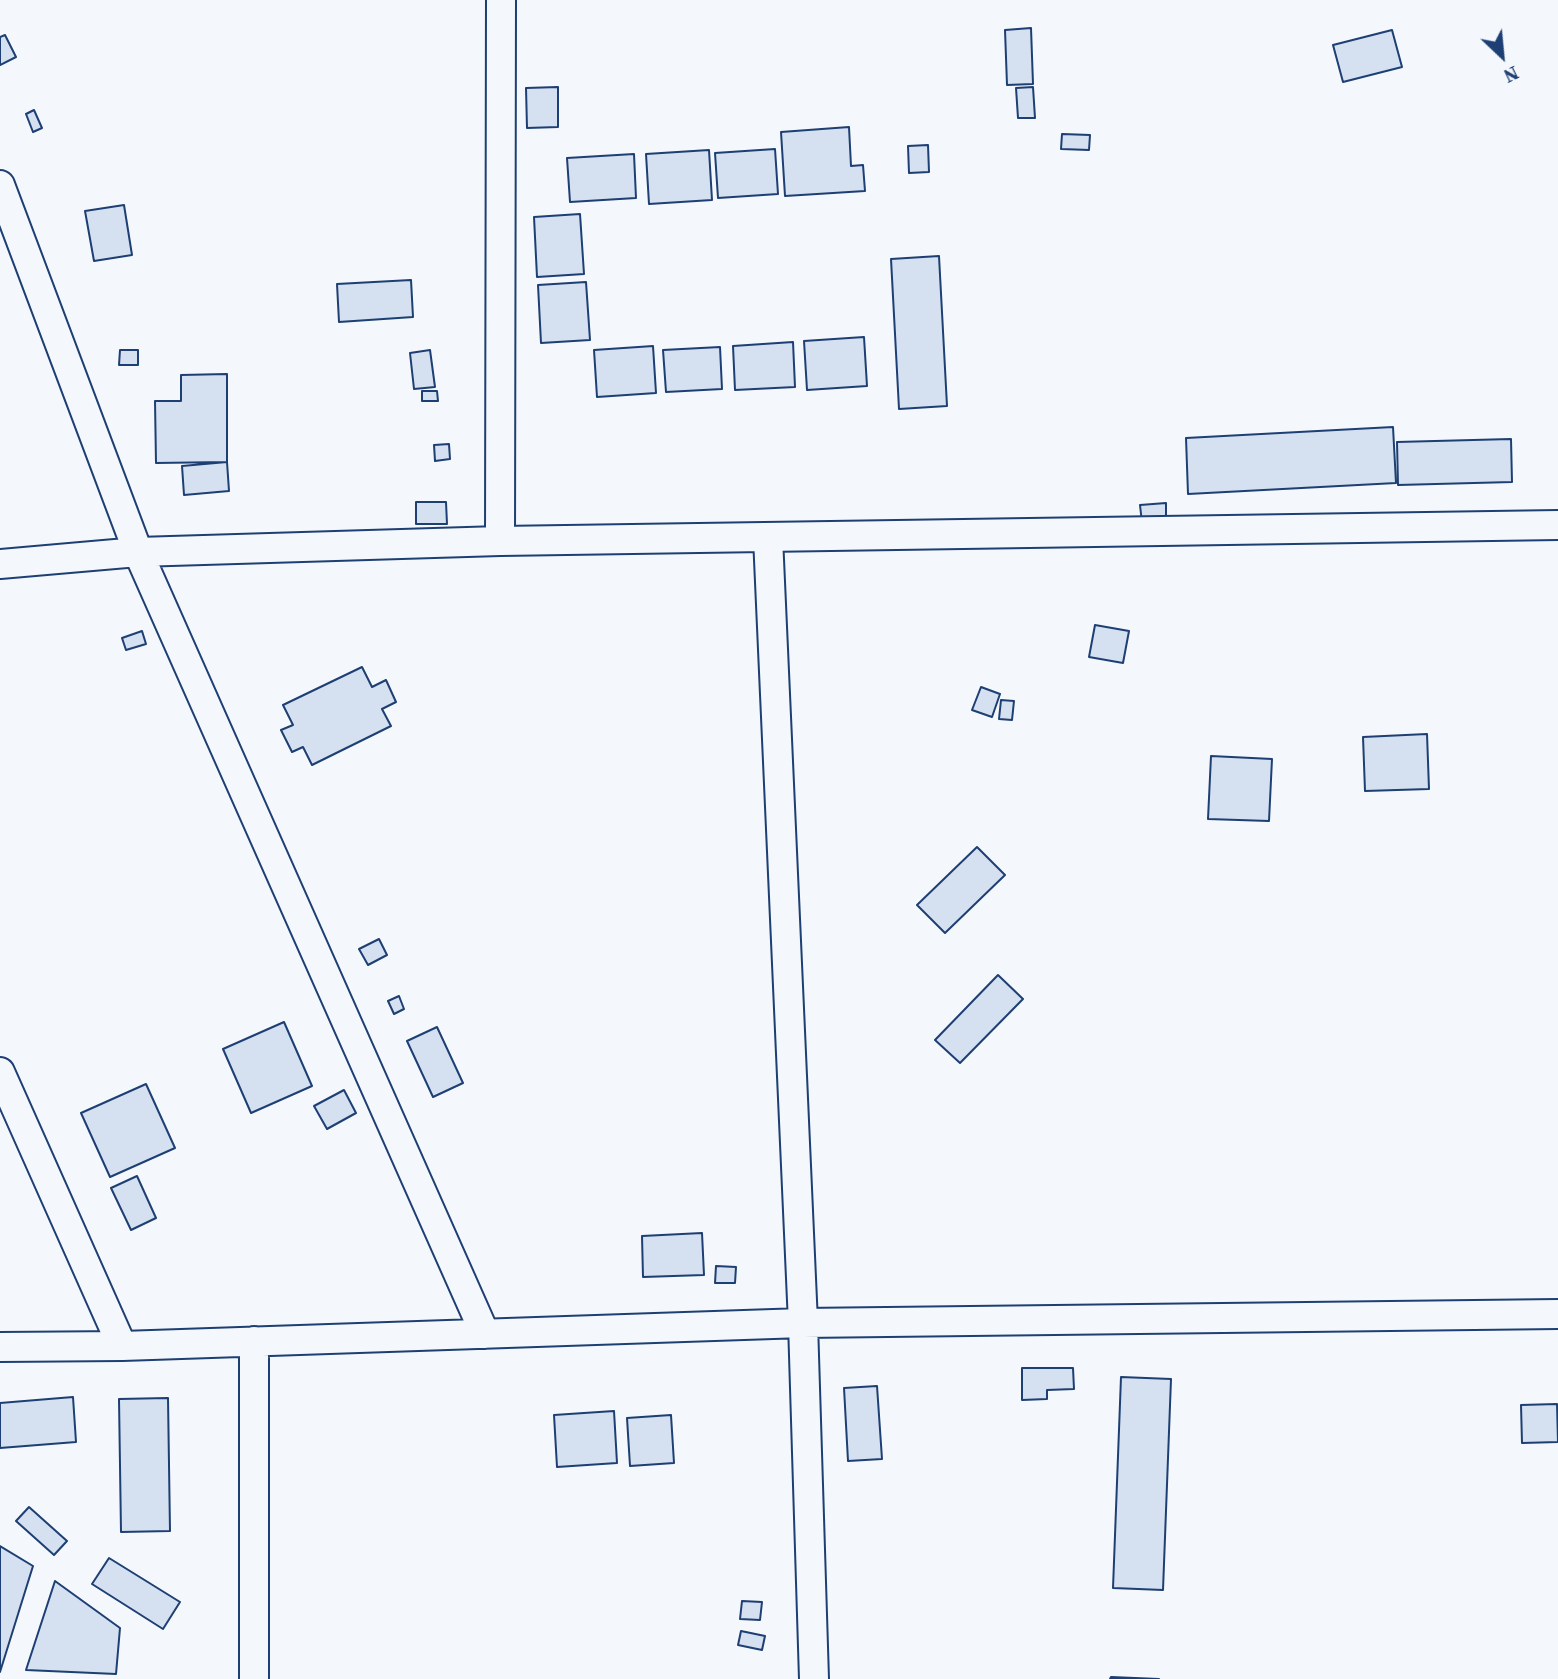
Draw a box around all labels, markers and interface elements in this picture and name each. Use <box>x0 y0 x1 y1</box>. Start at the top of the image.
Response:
north arrow <box>1467 21 1537 91</box>
text: N <box>1499 60 1523 90</box>

